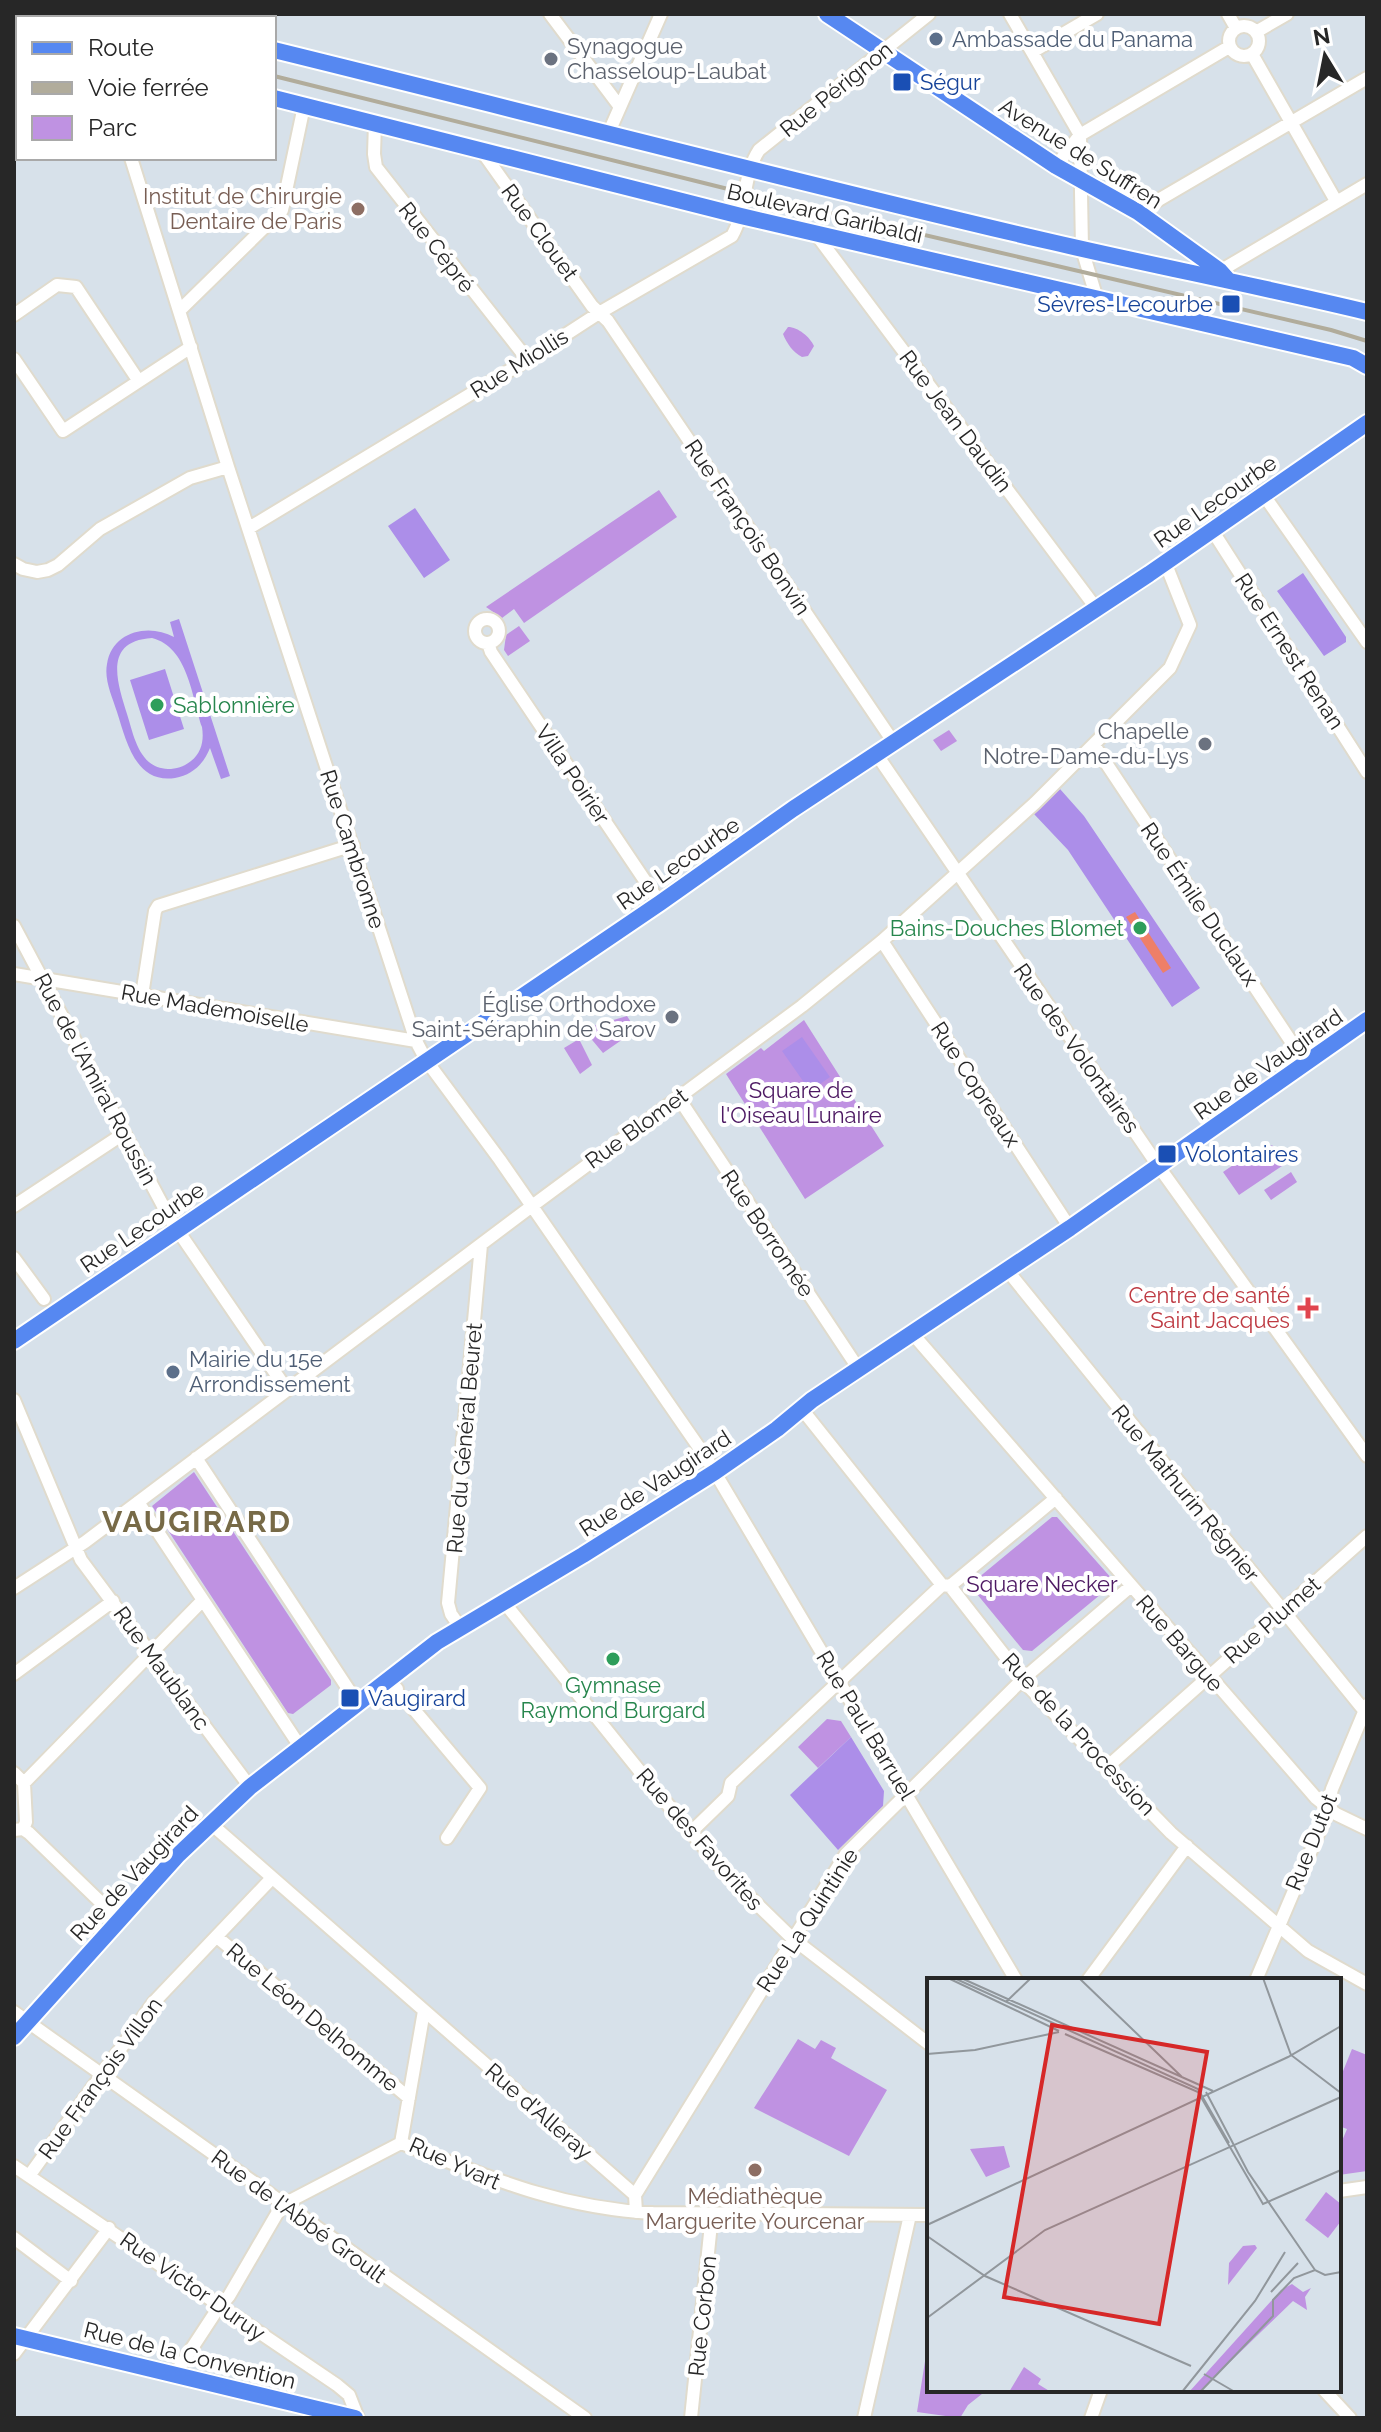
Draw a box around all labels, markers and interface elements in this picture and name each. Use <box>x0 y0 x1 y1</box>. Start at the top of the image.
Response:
legend <box>16 16 276 160</box>
north arrow <box>1285 16 1365 96</box>
text: N <box>1311 22 1332 51</box>
place label: Ambassade du Panama <box>952 26 1193 52</box>
marker: Ambassade du Panama <box>927 30 945 48</box>
text: Route <box>88 33 154 62</box>
place label: Synagogue Chasseloup-Laubat <box>567 33 767 84</box>
street label: Rue Pérignon <box>775 36 897 142</box>
marker: Synagogue Chasseloup-Laubat <box>542 50 560 68</box>
place label: Ségur <box>920 69 981 95</box>
marker: Ségur <box>891 71 913 93</box>
text: Voie ferrée <box>88 73 209 102</box>
street label: Avenue de Suffren <box>995 92 1167 214</box>
text: Parc <box>88 113 137 142</box>
street label: Boulevard Garibaldi <box>725 178 925 248</box>
street label: Rue Clouet <box>496 179 584 286</box>
place label: Institut de Chirurgie Dentaire de Paris <box>143 183 342 234</box>
street label: Rue Cépré <box>394 197 480 297</box>
marker: Institut de Chirurgie Dentaire de Paris <box>349 200 367 218</box>
place label: Sèvres-Lecourbe <box>1037 291 1213 317</box>
marker: Sèvres-Lecourbe <box>1220 293 1242 315</box>
street label: Rue Miollis <box>465 323 573 403</box>
street label: Rue Jean Daudin <box>894 345 1018 497</box>
street label: Rue François Bonvin <box>680 434 816 620</box>
street label: Rue Lecourbe <box>1149 449 1281 553</box>
street label: Rue Ernest Renan <box>1230 568 1350 734</box>
place label: Sablonnière <box>173 692 295 718</box>
marker: Sablonnière <box>148 696 166 714</box>
place label: Chapelle Notre-Dame-du-Lys <box>983 718 1189 769</box>
street label: Villa Poirier <box>530 720 616 829</box>
marker: Chapelle Notre-Dame-du-Lys <box>1196 735 1214 753</box>
street label: Rue Cambronne <box>315 766 391 932</box>
street label: Rue Lecourbe <box>612 811 744 915</box>
street label: Rue Émile Duclaux <box>1136 817 1264 991</box>
place label: Bains-Douches Blomet <box>890 915 1125 941</box>
marker: Bains-Douches Blomet <box>1131 919 1149 937</box>
street label: Rue des Volontaires <box>1009 958 1145 1138</box>
street label: Rue de l'Amiral Roussin <box>29 969 163 1189</box>
street label: Rue Mademoiselle <box>119 979 311 1037</box>
place label: Église Orthodoxe Saint-Séraphin de Sarov <box>412 991 656 1042</box>
street label: Rue de Vaugirard <box>1189 1003 1347 1125</box>
marker: Église Orthodoxe Saint-Séraphin de Sarov <box>663 1008 681 1026</box>
street label: Rue Copreaux <box>926 1017 1026 1151</box>
park label: Square de l'Oiseau Lunaire <box>720 1077 882 1128</box>
street label: Rue Blomet <box>580 1082 693 1174</box>
place label: Volontaires <box>1185 1141 1298 1167</box>
marker: Volontaires <box>1156 1143 1178 1165</box>
street label: Rue Borromée <box>716 1164 820 1302</box>
street label: Rue Lecourbe <box>75 1176 209 1278</box>
place label: Centre de santé Saint Jacques <box>1128 1282 1290 1333</box>
marker: Centre de santé Saint Jacques <box>1297 1297 1319 1319</box>
street label: Rue du Général Beuret <box>441 1321 487 1554</box>
place label: Mairie du 15e Arrondissement <box>189 1346 351 1397</box>
marker: Mairie du 15e Arrondissement <box>164 1363 182 1381</box>
street label: Rue Mathurin Régnier <box>1107 1399 1265 1587</box>
street label: Rue de Vaugirard <box>574 1424 736 1542</box>
district label: VAUGIRARD <box>102 1504 292 1539</box>
park label: Square Necker <box>966 1571 1118 1597</box>
street label: Rue Plumet <box>1219 1571 1326 1669</box>
street label: Rue Bargue <box>1131 1589 1229 1697</box>
street label: Rue Maublanc <box>108 1601 216 1735</box>
street label: Rue Paul Barruel <box>811 1646 921 1804</box>
street label: Rue de la Procession <box>997 1647 1161 1821</box>
marker: Gymnase Raymond Burgard <box>604 1650 622 1668</box>
place label: Gymnase Raymond Burgard <box>520 1672 706 1723</box>
place label: Vaugirard <box>368 1685 466 1711</box>
marker: Vaugirard <box>339 1687 361 1709</box>
street label: Rue des Favorites <box>631 1763 769 1915</box>
street label: Rue Dutot <box>1280 1789 1342 1894</box>
street label: Rue de Vaugirard <box>65 1800 203 1946</box>
street label: Rue La Quintinie <box>751 1843 863 1997</box>
street label: Rue Léon Delhomme <box>222 1937 404 2097</box>
inset map <box>927 1978 1341 2392</box>
street label: Rue François Villon <box>33 1992 167 2164</box>
street label: Rue d'Alleray <box>480 2057 598 2165</box>
street label: Rue Yvart <box>405 2131 505 2195</box>
street label: Rue de l'Abbé Groult <box>207 2144 392 2289</box>
marker: Médiathèque Marguerite Yourcenar <box>746 2161 764 2179</box>
place label: Médiathèque Marguerite Yourcenar <box>646 2183 865 2234</box>
street label: Rue Victor Duruy <box>115 2226 271 2346</box>
street label: Rue Corbon <box>683 2254 721 2378</box>
street label: Rue de la Convention <box>81 2316 299 2394</box>

